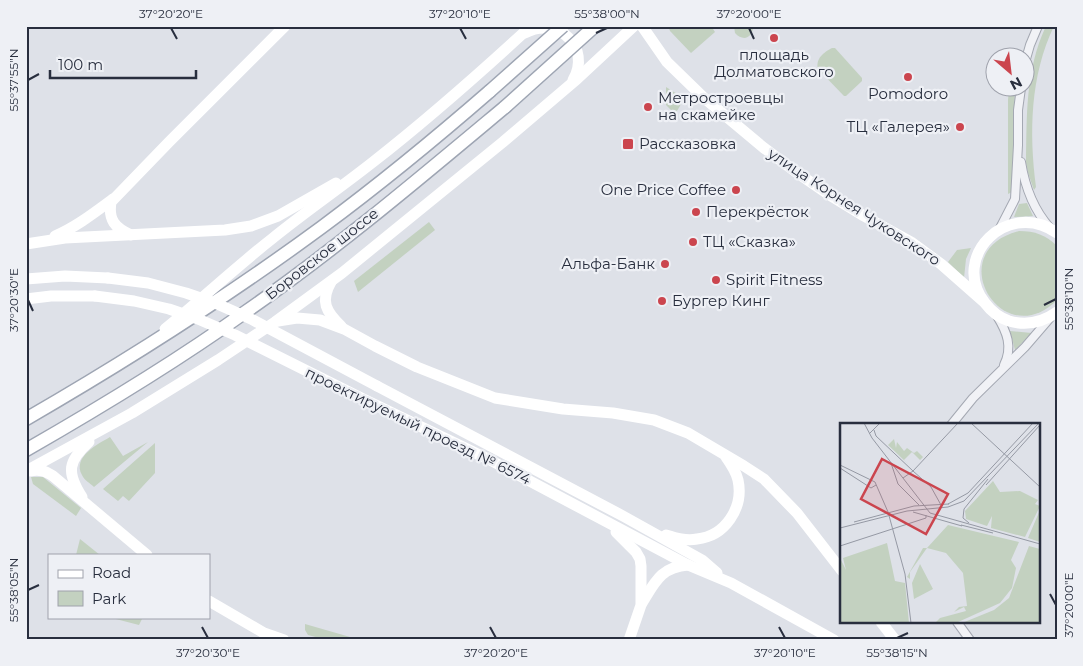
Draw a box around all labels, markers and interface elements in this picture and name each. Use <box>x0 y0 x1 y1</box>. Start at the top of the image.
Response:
text: 37°20'20"E <box>139 6 203 21</box>
text: 37°20'10"E <box>429 6 491 21</box>
text: 55°38'00"N <box>574 6 640 21</box>
text: 37°20'00"E <box>717 6 781 21</box>
marker: площадь Долматовского <box>768 32 780 44</box>
place label: площадь Долматовского <box>714 45 834 81</box>
scale bar <box>50 48 196 80</box>
north arrow <box>986 48 1036 98</box>
text: 55°37'55"N <box>6 49 21 111</box>
text: 100 m <box>58 55 103 74</box>
marker: Pomodoro <box>902 71 914 83</box>
text: N <box>1007 73 1025 94</box>
place label: Pomodoro <box>868 84 948 103</box>
place label: Метростроевцы на скамейке <box>658 88 784 124</box>
marker: Метростроевцы на скамейке <box>642 101 654 113</box>
place label: ТЦ «Галерея» <box>846 117 950 136</box>
marker: ТЦ «Галерея» <box>954 121 966 133</box>
place label: Рассказовка <box>639 134 736 153</box>
marker: Рассказовка <box>621 137 635 151</box>
street label: улица Корнея Чуковского <box>764 143 944 270</box>
place label: One Price Coffee <box>601 180 726 199</box>
marker: One Price Coffee <box>730 184 742 196</box>
place label: Перекрёсток <box>706 202 809 221</box>
street label: Боровское шоссе <box>261 204 382 304</box>
marker: Перекрёсток <box>690 206 702 218</box>
place label: ТЦ «Сказка» <box>703 232 796 251</box>
marker: ТЦ «Сказка» <box>687 236 699 248</box>
place label: Альфа-Банк <box>561 254 655 273</box>
marker: Альфа-Банк <box>659 258 671 270</box>
text: 37°20'30"E <box>6 268 21 332</box>
text: 55°38'10"N <box>1061 268 1076 330</box>
place label: Spirit Fitness <box>726 270 823 289</box>
marker: Spirit Fitness <box>710 274 722 286</box>
place label: Бургер Кинг <box>672 291 770 310</box>
marker: Бургер Кинг <box>656 295 668 307</box>
street label: проектируемый проезд № 6574 <box>302 363 534 489</box>
inset map <box>840 423 1040 624</box>
legend <box>48 554 210 618</box>
text: 55°38'05"N <box>6 558 21 622</box>
text: Road <box>92 563 131 582</box>
text: 37°20'00"E <box>1061 573 1076 637</box>
text: Park <box>92 589 126 608</box>
text: 37°20'30"E <box>176 645 240 660</box>
text: 37°20'20"E <box>464 645 528 660</box>
text: 37°20'10"E <box>754 645 816 660</box>
text: 55°38'15"N <box>866 645 928 660</box>

